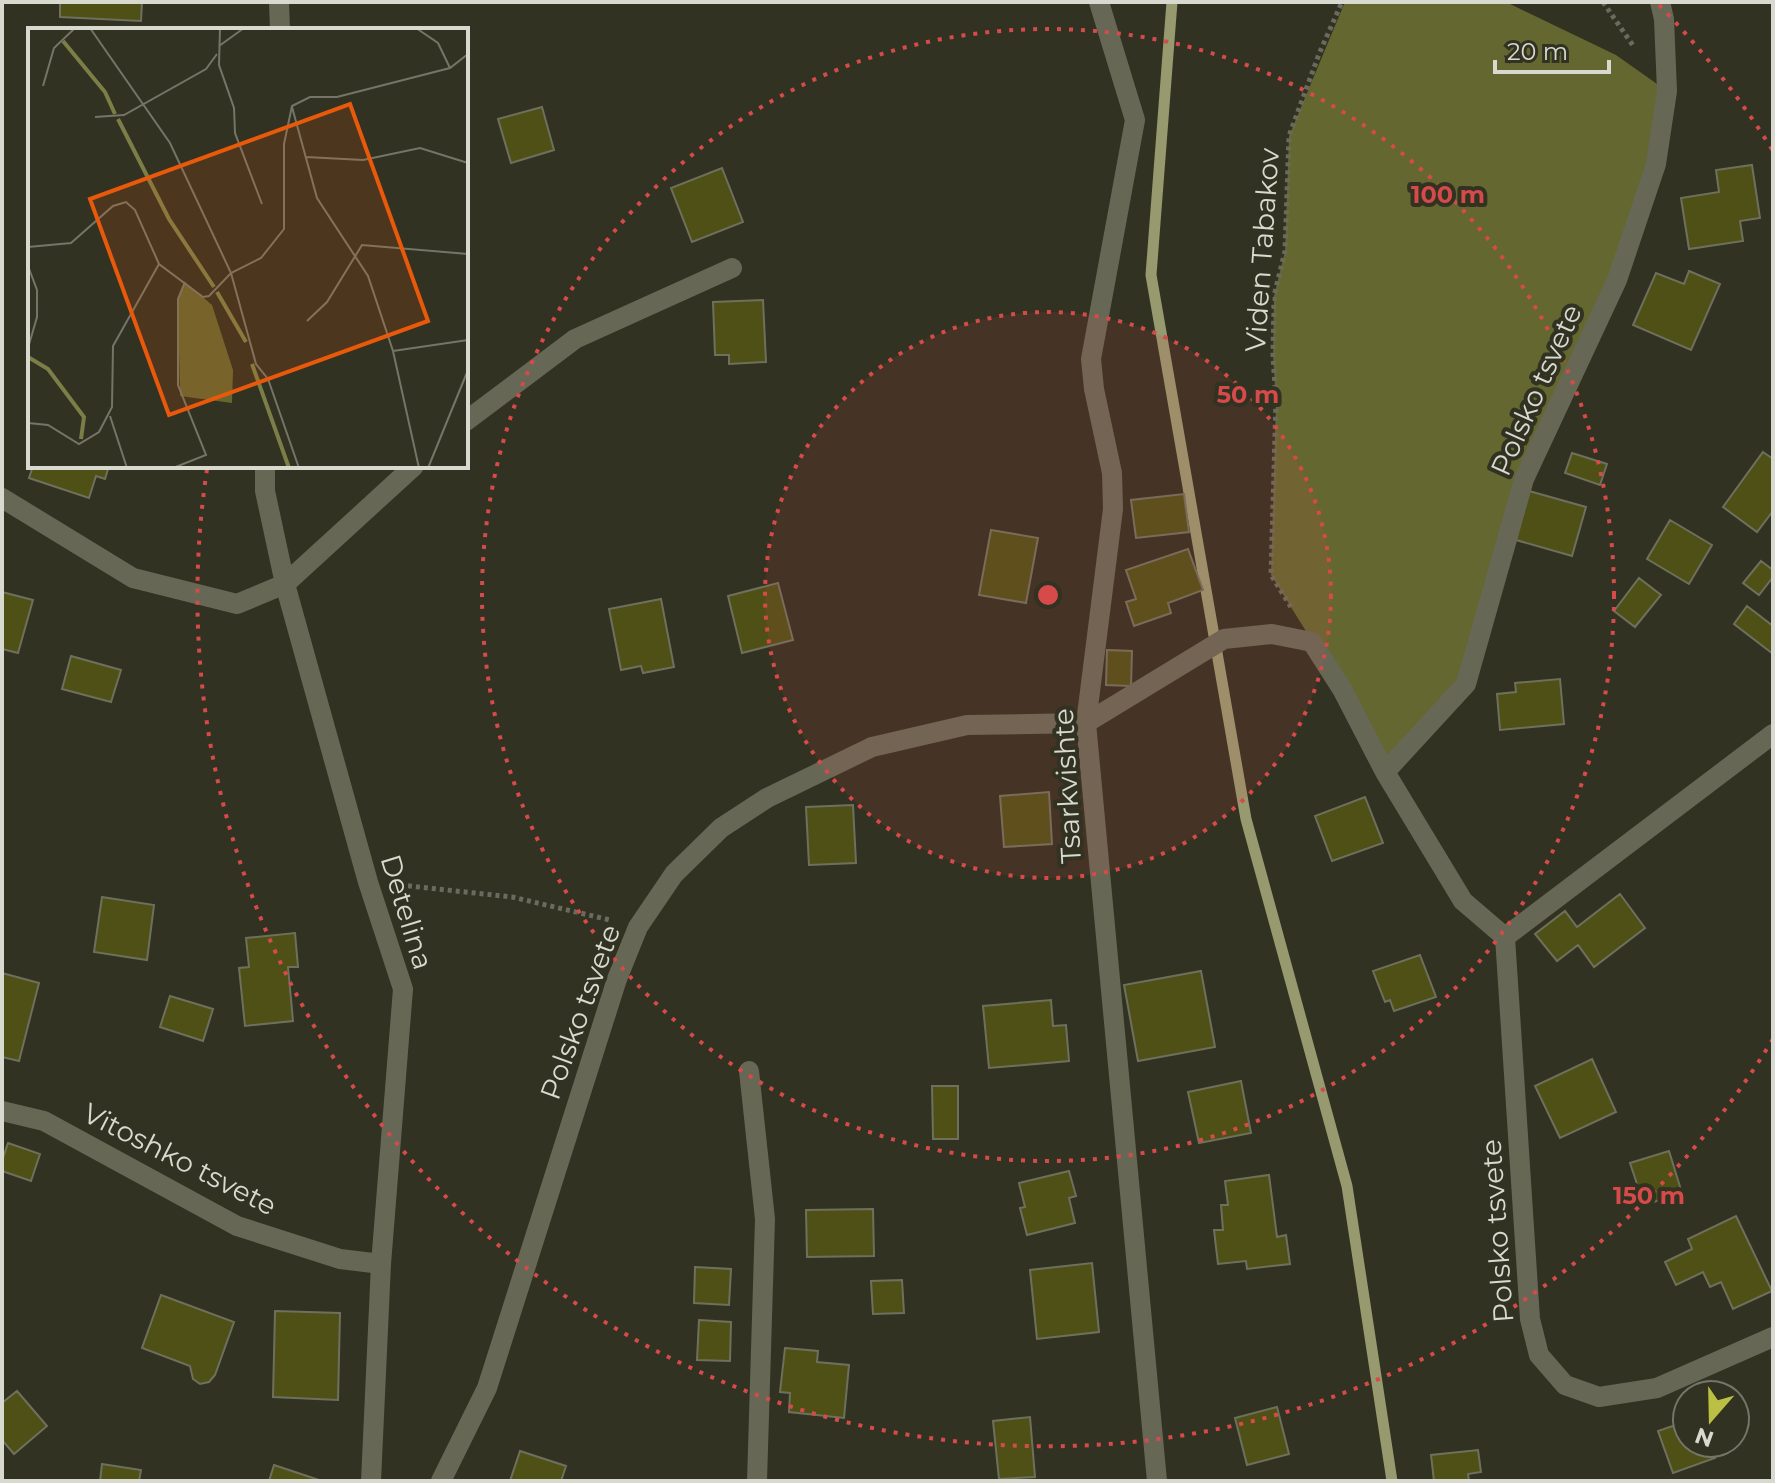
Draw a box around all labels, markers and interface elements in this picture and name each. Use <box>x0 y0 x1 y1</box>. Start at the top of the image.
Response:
scale bar <box>1495 24 1609 74</box>
inset map <box>28 28 468 468</box>
text: 20 m <box>1507 37 1568 66</box>
street label: Viden Tabakov <box>1238 146 1286 353</box>
text: 100 m <box>1411 180 1485 209</box>
street label: Polsko tsvete <box>1483 299 1589 481</box>
text: 50 m <box>1217 380 1279 409</box>
centre of rings <box>1034 581 1062 609</box>
street label: Tsarkvishte <box>1046 708 1088 864</box>
street label: Detelina <box>373 850 441 974</box>
street label: Polsko tsvete <box>533 920 627 1104</box>
street label: Vitoshko tsvete <box>78 1096 282 1222</box>
street label: Polsko tsvete <box>1474 1138 1520 1324</box>
text: 150 m <box>1613 1181 1685 1210</box>
north arrow <box>1671 1379 1751 1459</box>
text: N <box>1691 1422 1717 1453</box>

